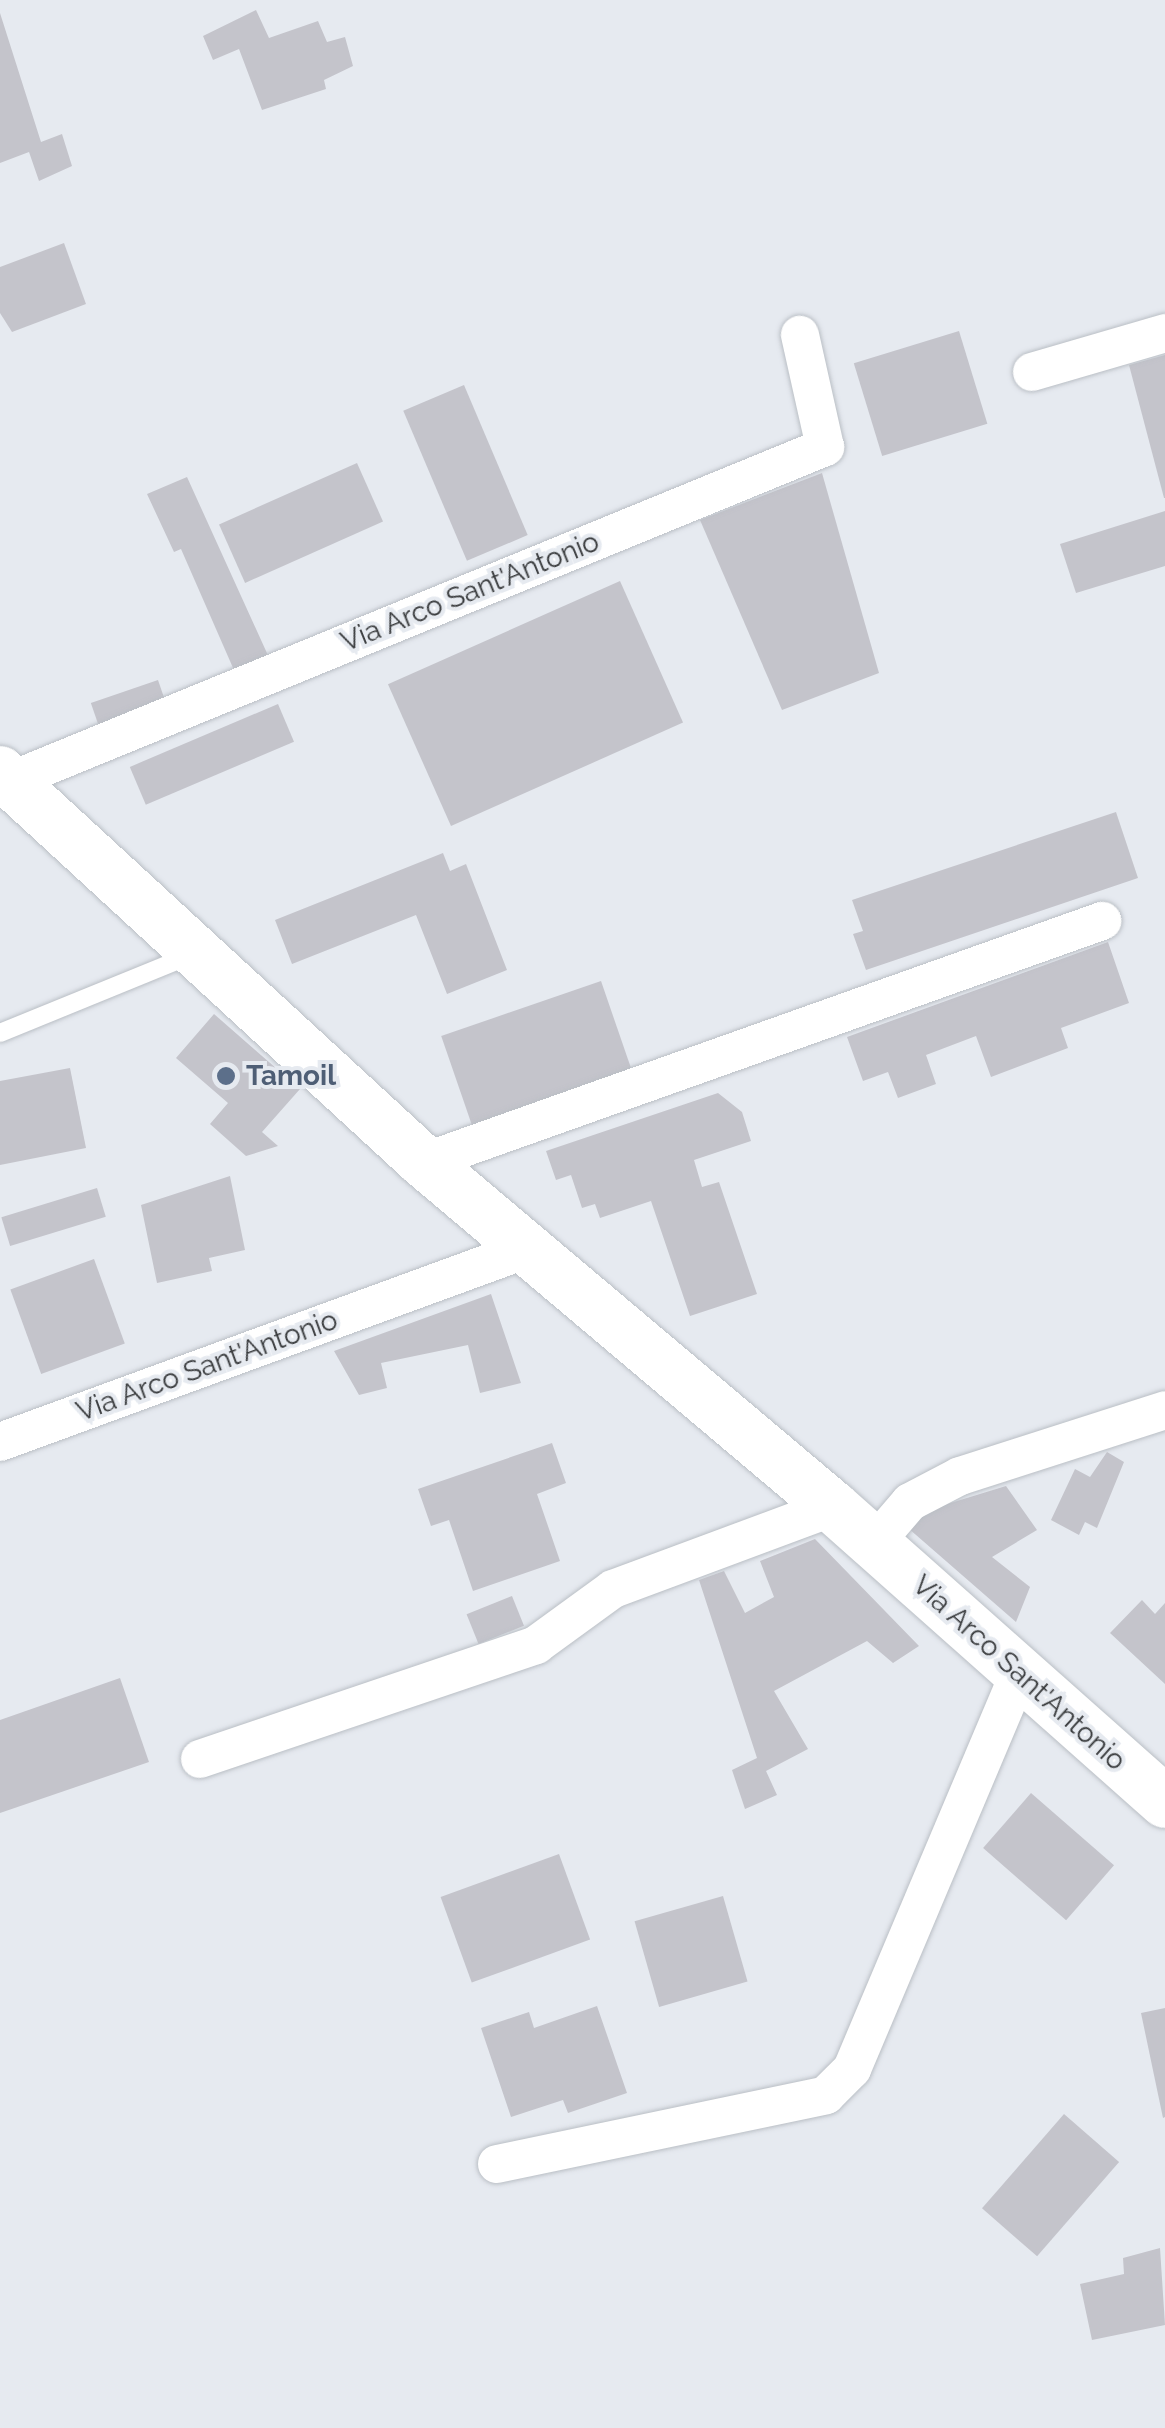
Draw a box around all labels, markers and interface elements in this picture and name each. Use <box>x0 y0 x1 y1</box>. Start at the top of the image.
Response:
street label: Via Arco Sant'Antonio <box>336 525 604 659</box>
place label: Tamoil <box>246 1059 336 1093</box>
marker: Tamoil <box>215 1065 237 1087</box>
street label: Via Arco Sant'Antonio <box>71 1303 343 1429</box>
street label: Via Arco Sant'Antonio <box>905 1568 1133 1778</box>

